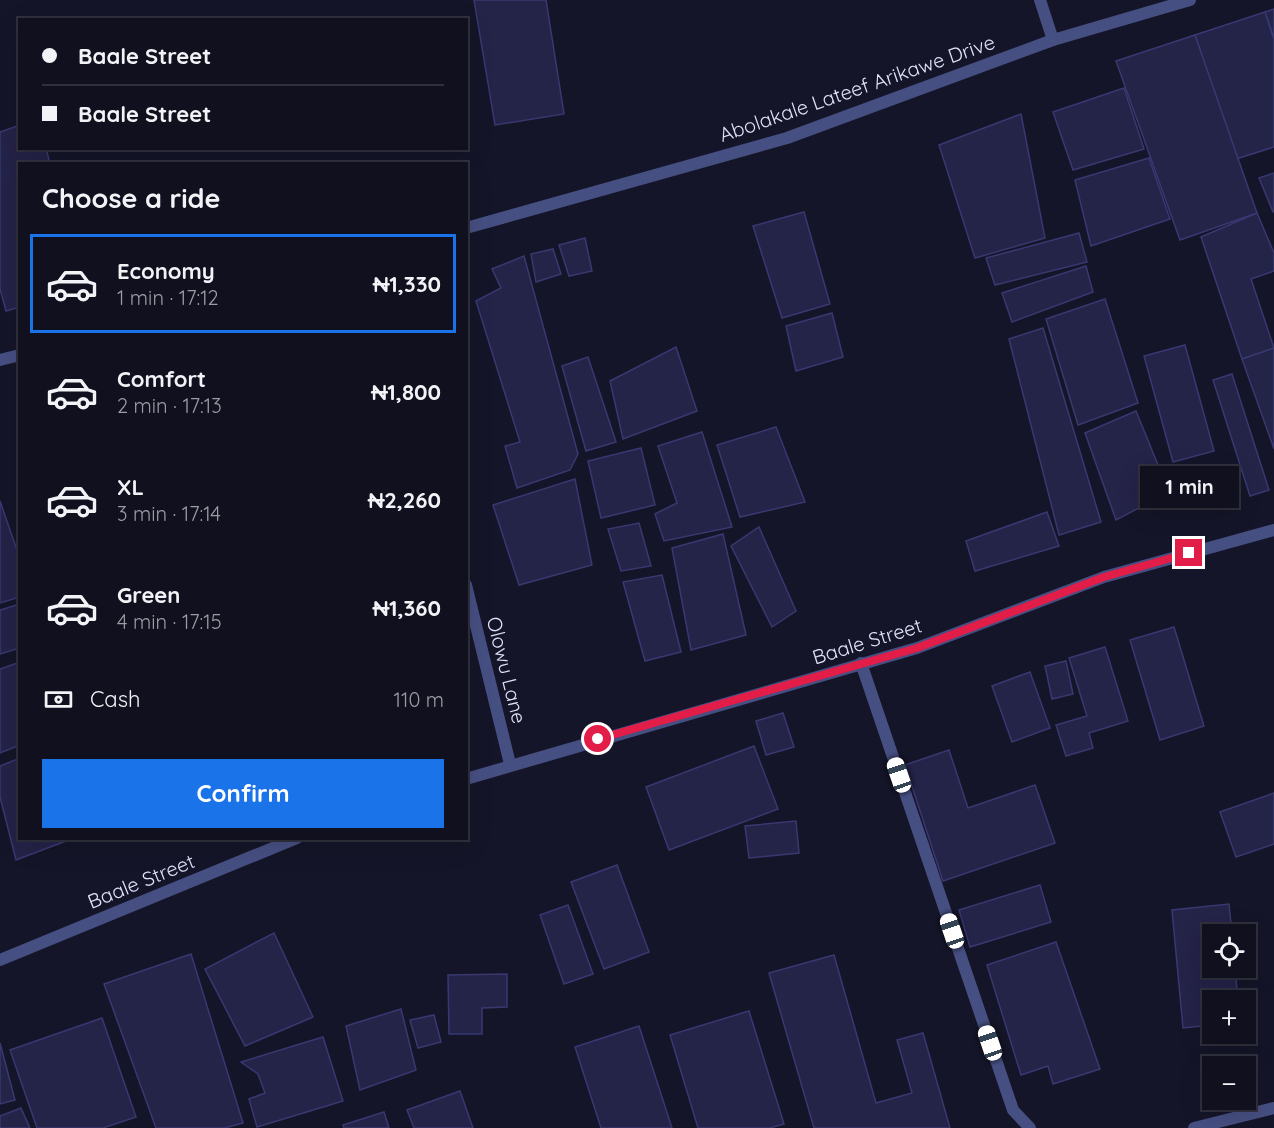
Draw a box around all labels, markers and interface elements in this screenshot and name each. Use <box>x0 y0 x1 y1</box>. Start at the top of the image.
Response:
street label: Abolakale Lateef Arikawe Drive <box>716 29 998 147</box>
text: Baale Street <box>78 42 211 70</box>
text: Baale Street <box>78 100 211 128</box>
text: Choose a ride <box>42 181 220 215</box>
icon: car <box>45 257 99 311</box>
text: Economy <box>117 257 215 285</box>
text: ₦1,330 <box>373 270 441 298</box>
text: 1 min · 17:12 <box>117 285 219 310</box>
icon: car <box>45 365 99 419</box>
text: Comfort <box>117 365 206 393</box>
text: ₦1,800 <box>371 378 441 406</box>
text: 2 min · 17:13 <box>117 393 222 418</box>
callout: 1 min <box>1140 466 1238 508</box>
icon: car <box>45 473 99 527</box>
text: XL <box>117 473 144 501</box>
text: 1 min <box>1165 474 1214 499</box>
text: ₦2,260 <box>368 486 441 514</box>
text: 3 min · 17:14 <box>117 501 221 526</box>
route end <box>1175 539 1202 566</box>
icon: car <box>45 581 99 635</box>
text: Green <box>117 581 180 609</box>
text: ₦1,360 <box>373 594 441 622</box>
text: 4 min · 17:15 <box>117 609 222 634</box>
street label: Baale Street <box>809 612 925 670</box>
street label: Olowu Lane <box>482 614 532 726</box>
icon: cash <box>42 683 75 716</box>
text: Cash <box>90 685 141 713</box>
text: 110 m <box>394 687 444 712</box>
route start <box>584 725 611 752</box>
car <box>885 755 913 795</box>
button: Confirm <box>42 759 444 828</box>
street label: Baale Street <box>84 848 198 914</box>
car <box>938 911 966 951</box>
map controls <box>1202 924 1256 1110</box>
button: locate <box>1202 924 1256 978</box>
button: + <box>1202 990 1256 1044</box>
car <box>976 1023 1004 1063</box>
button: − <box>1202 1056 1256 1110</box>

